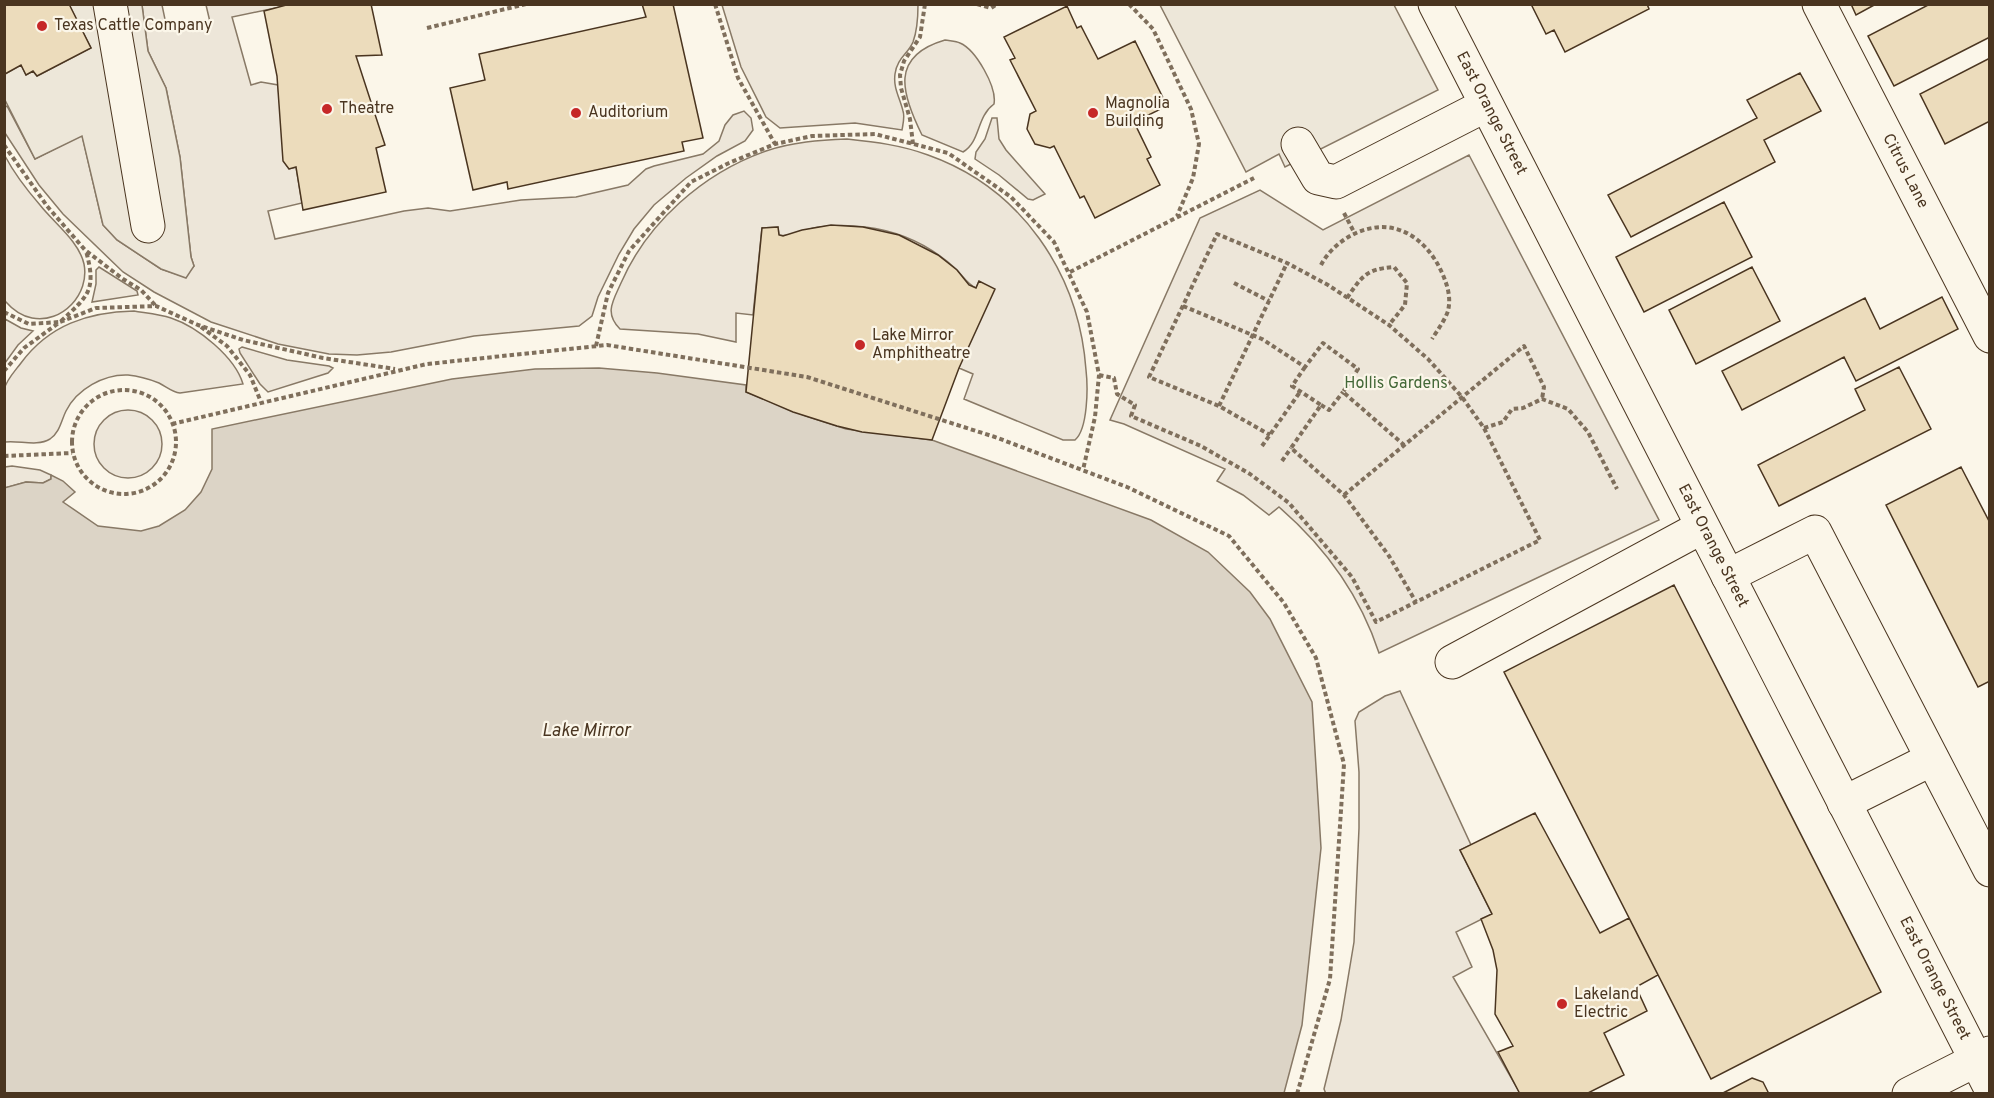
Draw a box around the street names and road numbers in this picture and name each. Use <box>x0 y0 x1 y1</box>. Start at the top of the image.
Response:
street label: East Orange Street <box>1451 48 1531 179</box>
street label: Citrus Lane <box>1877 130 1933 212</box>
street label: East Orange Street <box>1673 481 1753 611</box>
street label: East Orange Street <box>1894 913 1974 1044</box>

